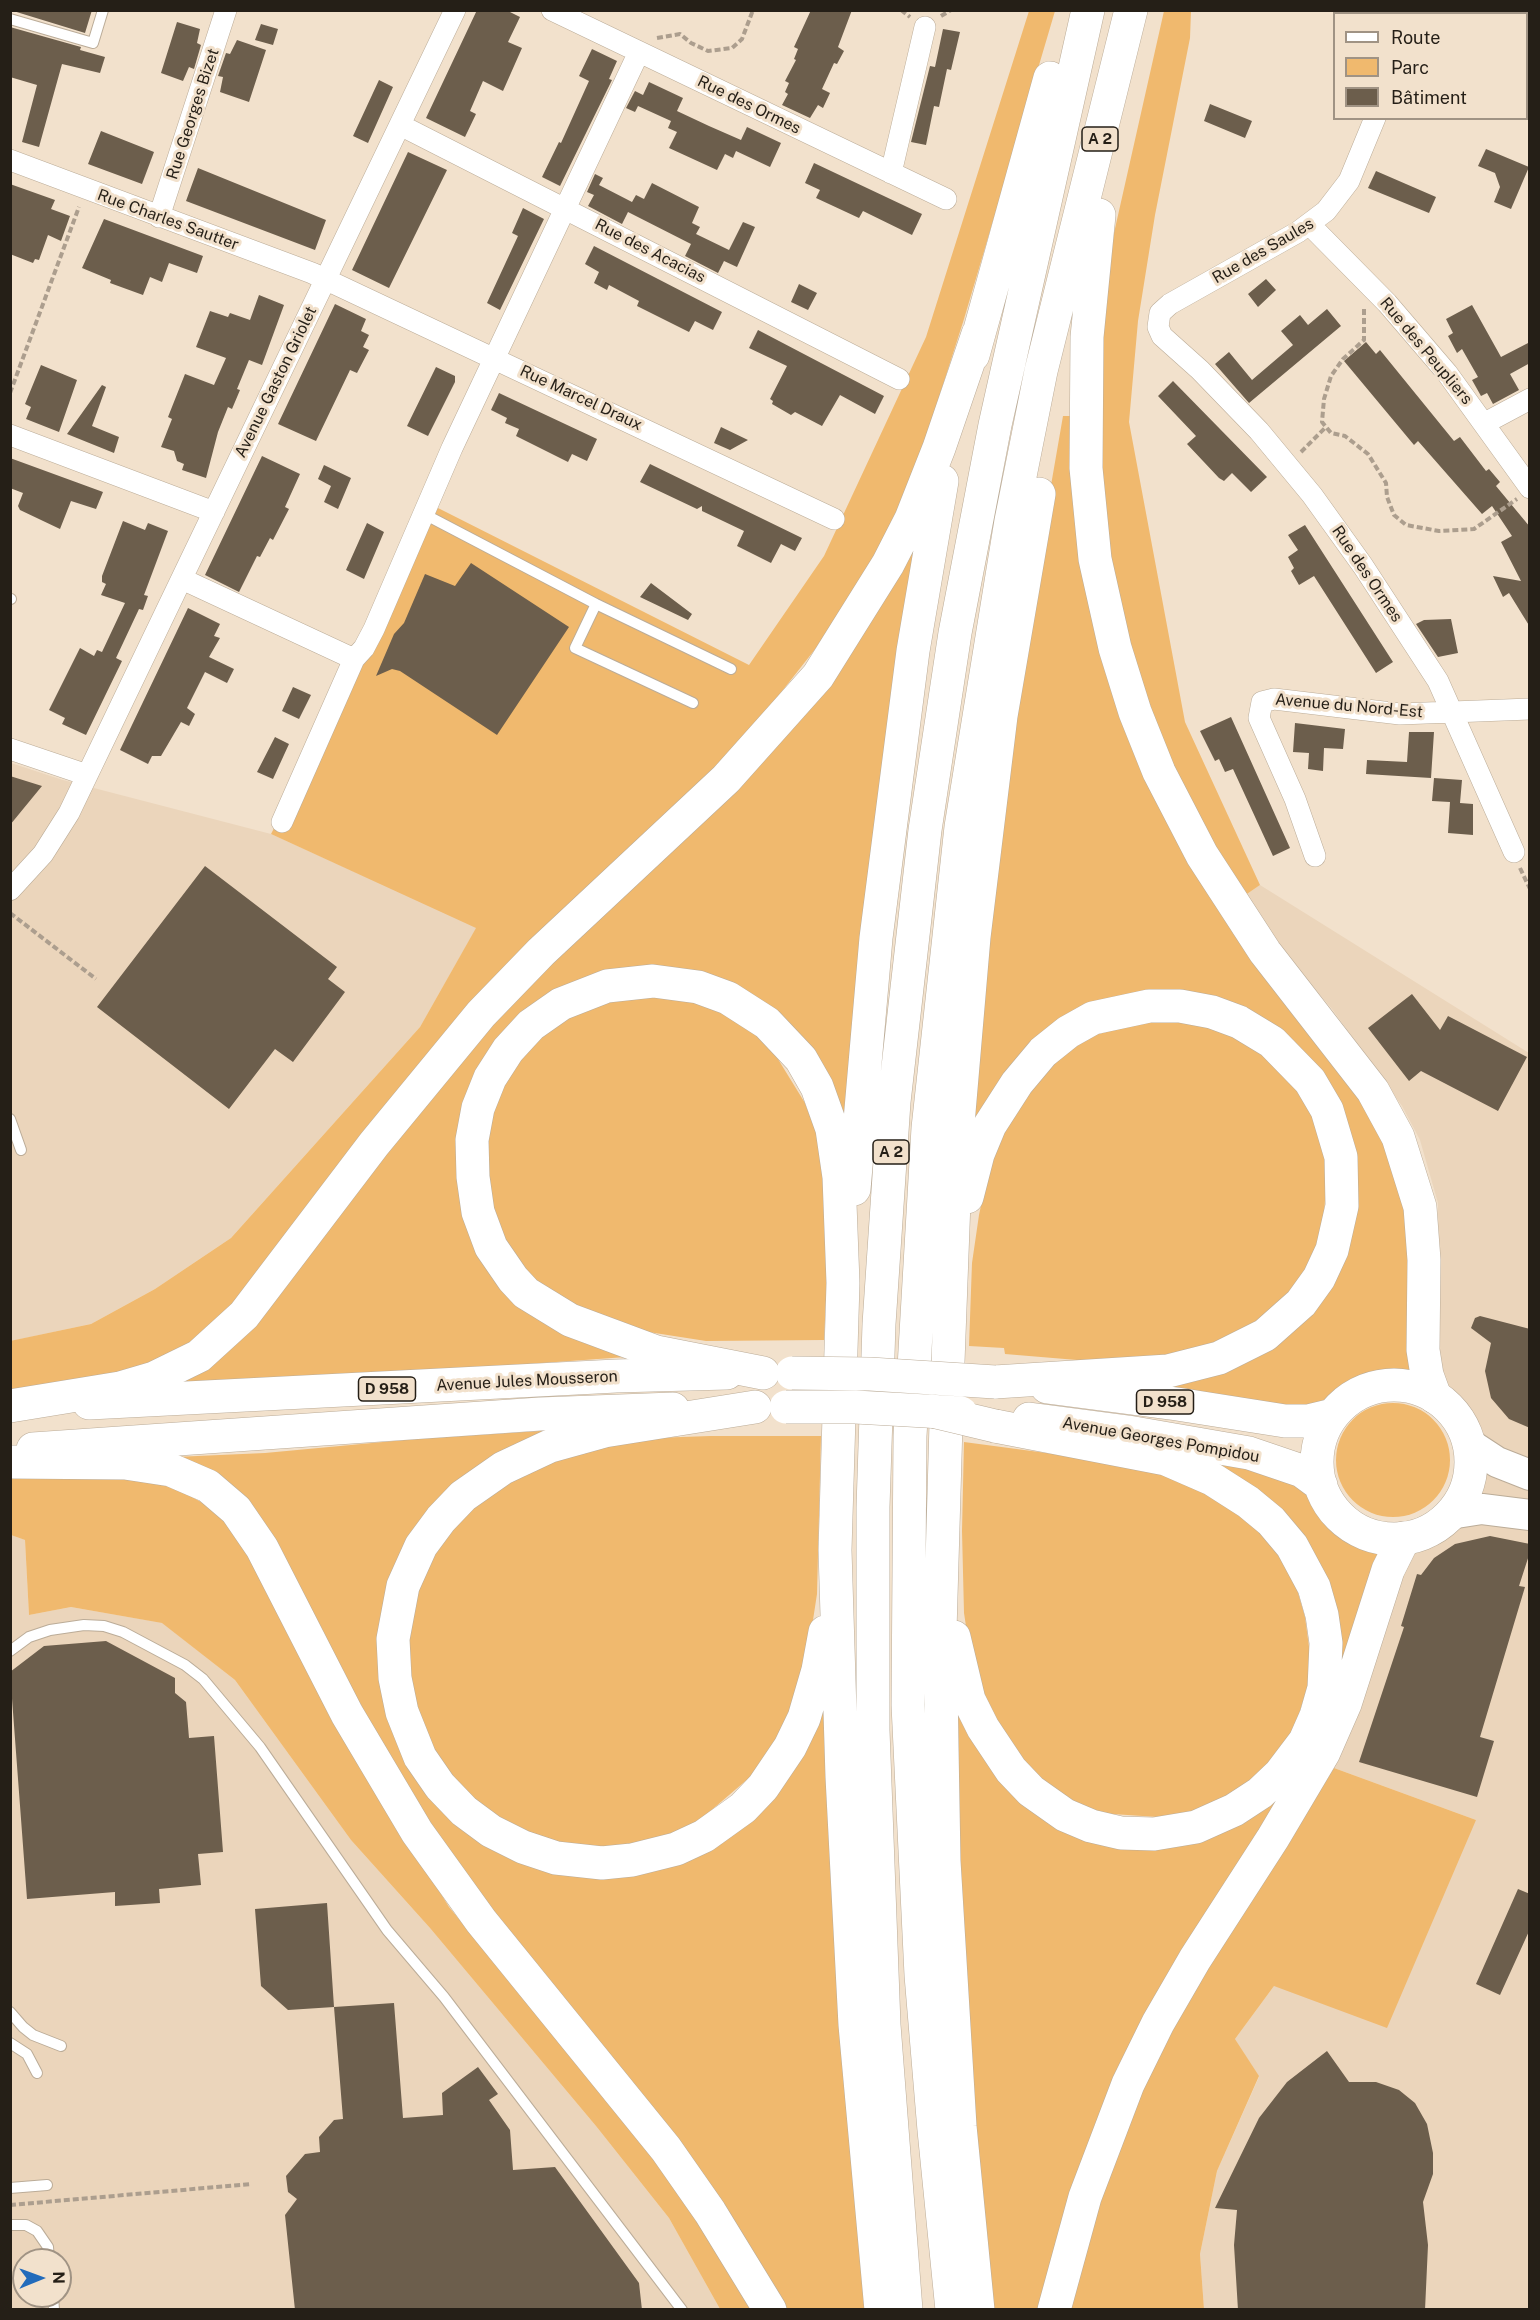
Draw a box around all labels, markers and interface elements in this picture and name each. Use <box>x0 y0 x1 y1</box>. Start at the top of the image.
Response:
legend <box>1333 12 1528 120</box>
text: Route <box>1391 27 1440 48</box>
street label: Rue Georges Bizet <box>163 46 223 182</box>
text: Parc <box>1391 57 1429 78</box>
street label: Rue des Ormes <box>694 72 804 138</box>
text: Bâtiment <box>1391 87 1467 108</box>
road number: A 2 <box>1082 127 1118 151</box>
street label: Rue Charles Sautter <box>95 185 241 255</box>
street label: Rue des Saules <box>1209 214 1317 288</box>
street label: Rue des Acacias <box>592 215 708 287</box>
street label: Rue des Peupliers <box>1376 294 1476 408</box>
street label: Avenue Gaston Griolet <box>231 303 321 461</box>
street label: Rue Marcel Draux <box>517 361 645 435</box>
street label: Rue des Ormes <box>1328 522 1406 626</box>
street label: Avenue du Nord-Est <box>1274 690 1424 722</box>
road number: A 2 <box>873 1140 909 1164</box>
street label: Avenue Jules Mousseron <box>436 1367 618 1395</box>
road number: D 958 <box>358 1377 416 1401</box>
road number: D 958 <box>1136 1390 1194 1414</box>
street label: Avenue Georges Pompidou <box>1061 1413 1261 1467</box>
north arrow <box>12 2248 72 2308</box>
text: N <box>49 2271 68 2284</box>

